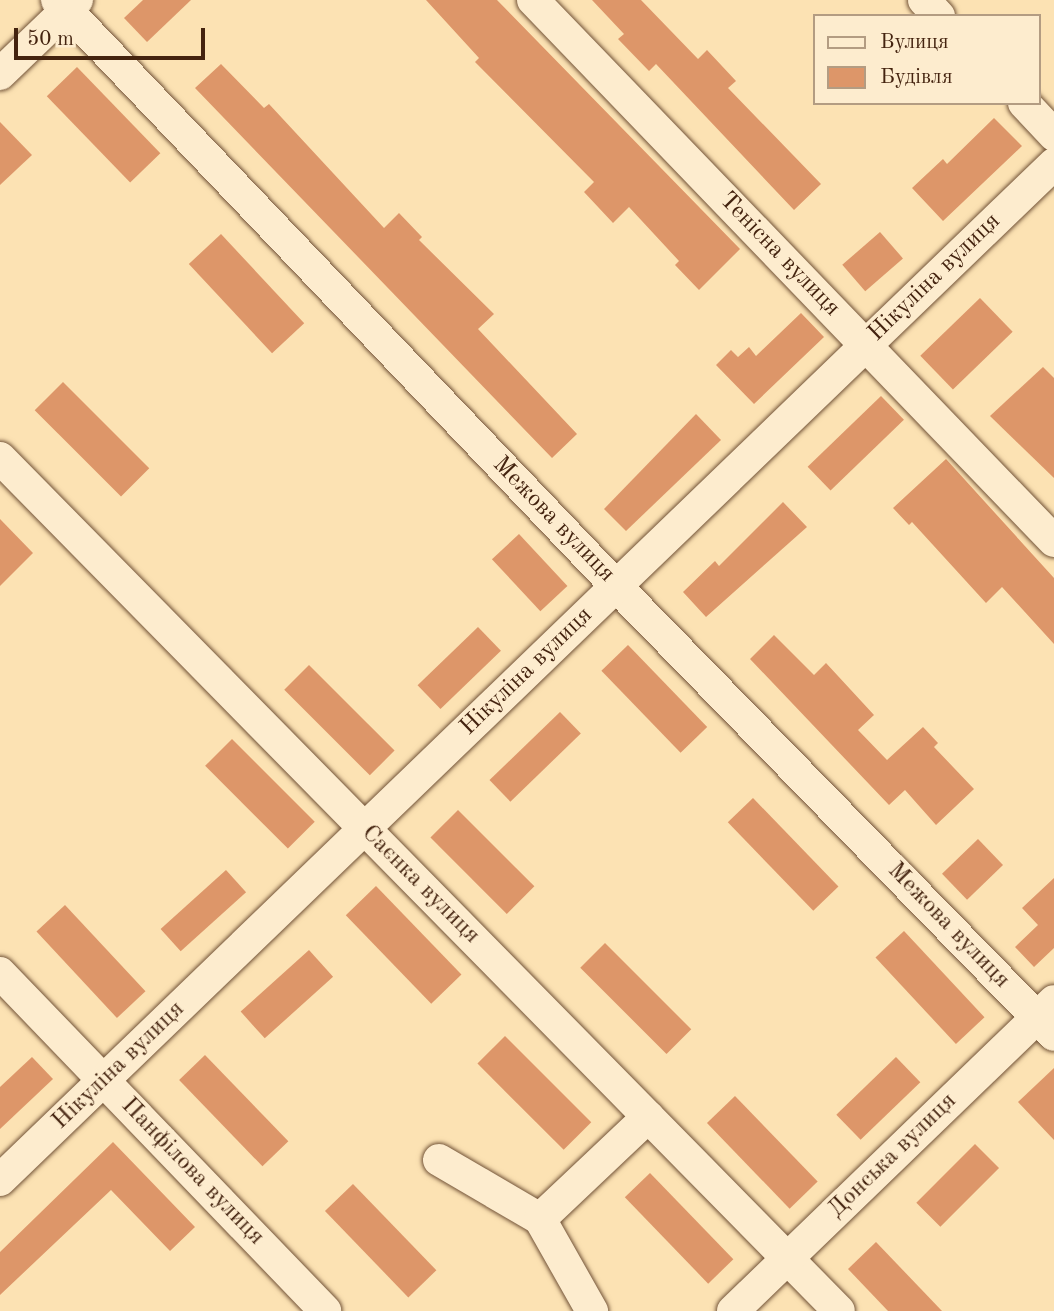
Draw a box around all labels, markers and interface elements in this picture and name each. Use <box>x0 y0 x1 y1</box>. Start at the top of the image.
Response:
scale bar <box>18 14 208 58</box>
legend <box>813 14 1040 105</box>
text: 50 m <box>27 29 74 50</box>
text: Вулиця <box>880 32 949 53</box>
text: Будівля <box>880 67 953 88</box>
street label: Тенісна вулиця <box>712 187 846 323</box>
street label: Нікуліна вулиця <box>863 208 1007 348</box>
street label: Межова вулиця <box>486 451 620 589</box>
street label: Нікуліна вулиця <box>455 602 599 742</box>
street label: Саєнка вулиця <box>355 820 485 950</box>
street label: Межова вулиця <box>881 857 1015 995</box>
street label: Нікуліна вулиця <box>47 996 191 1136</box>
street label: Донська вулиця <box>823 1088 963 1224</box>
street label: Панфілова вулиця <box>114 1092 270 1252</box>

